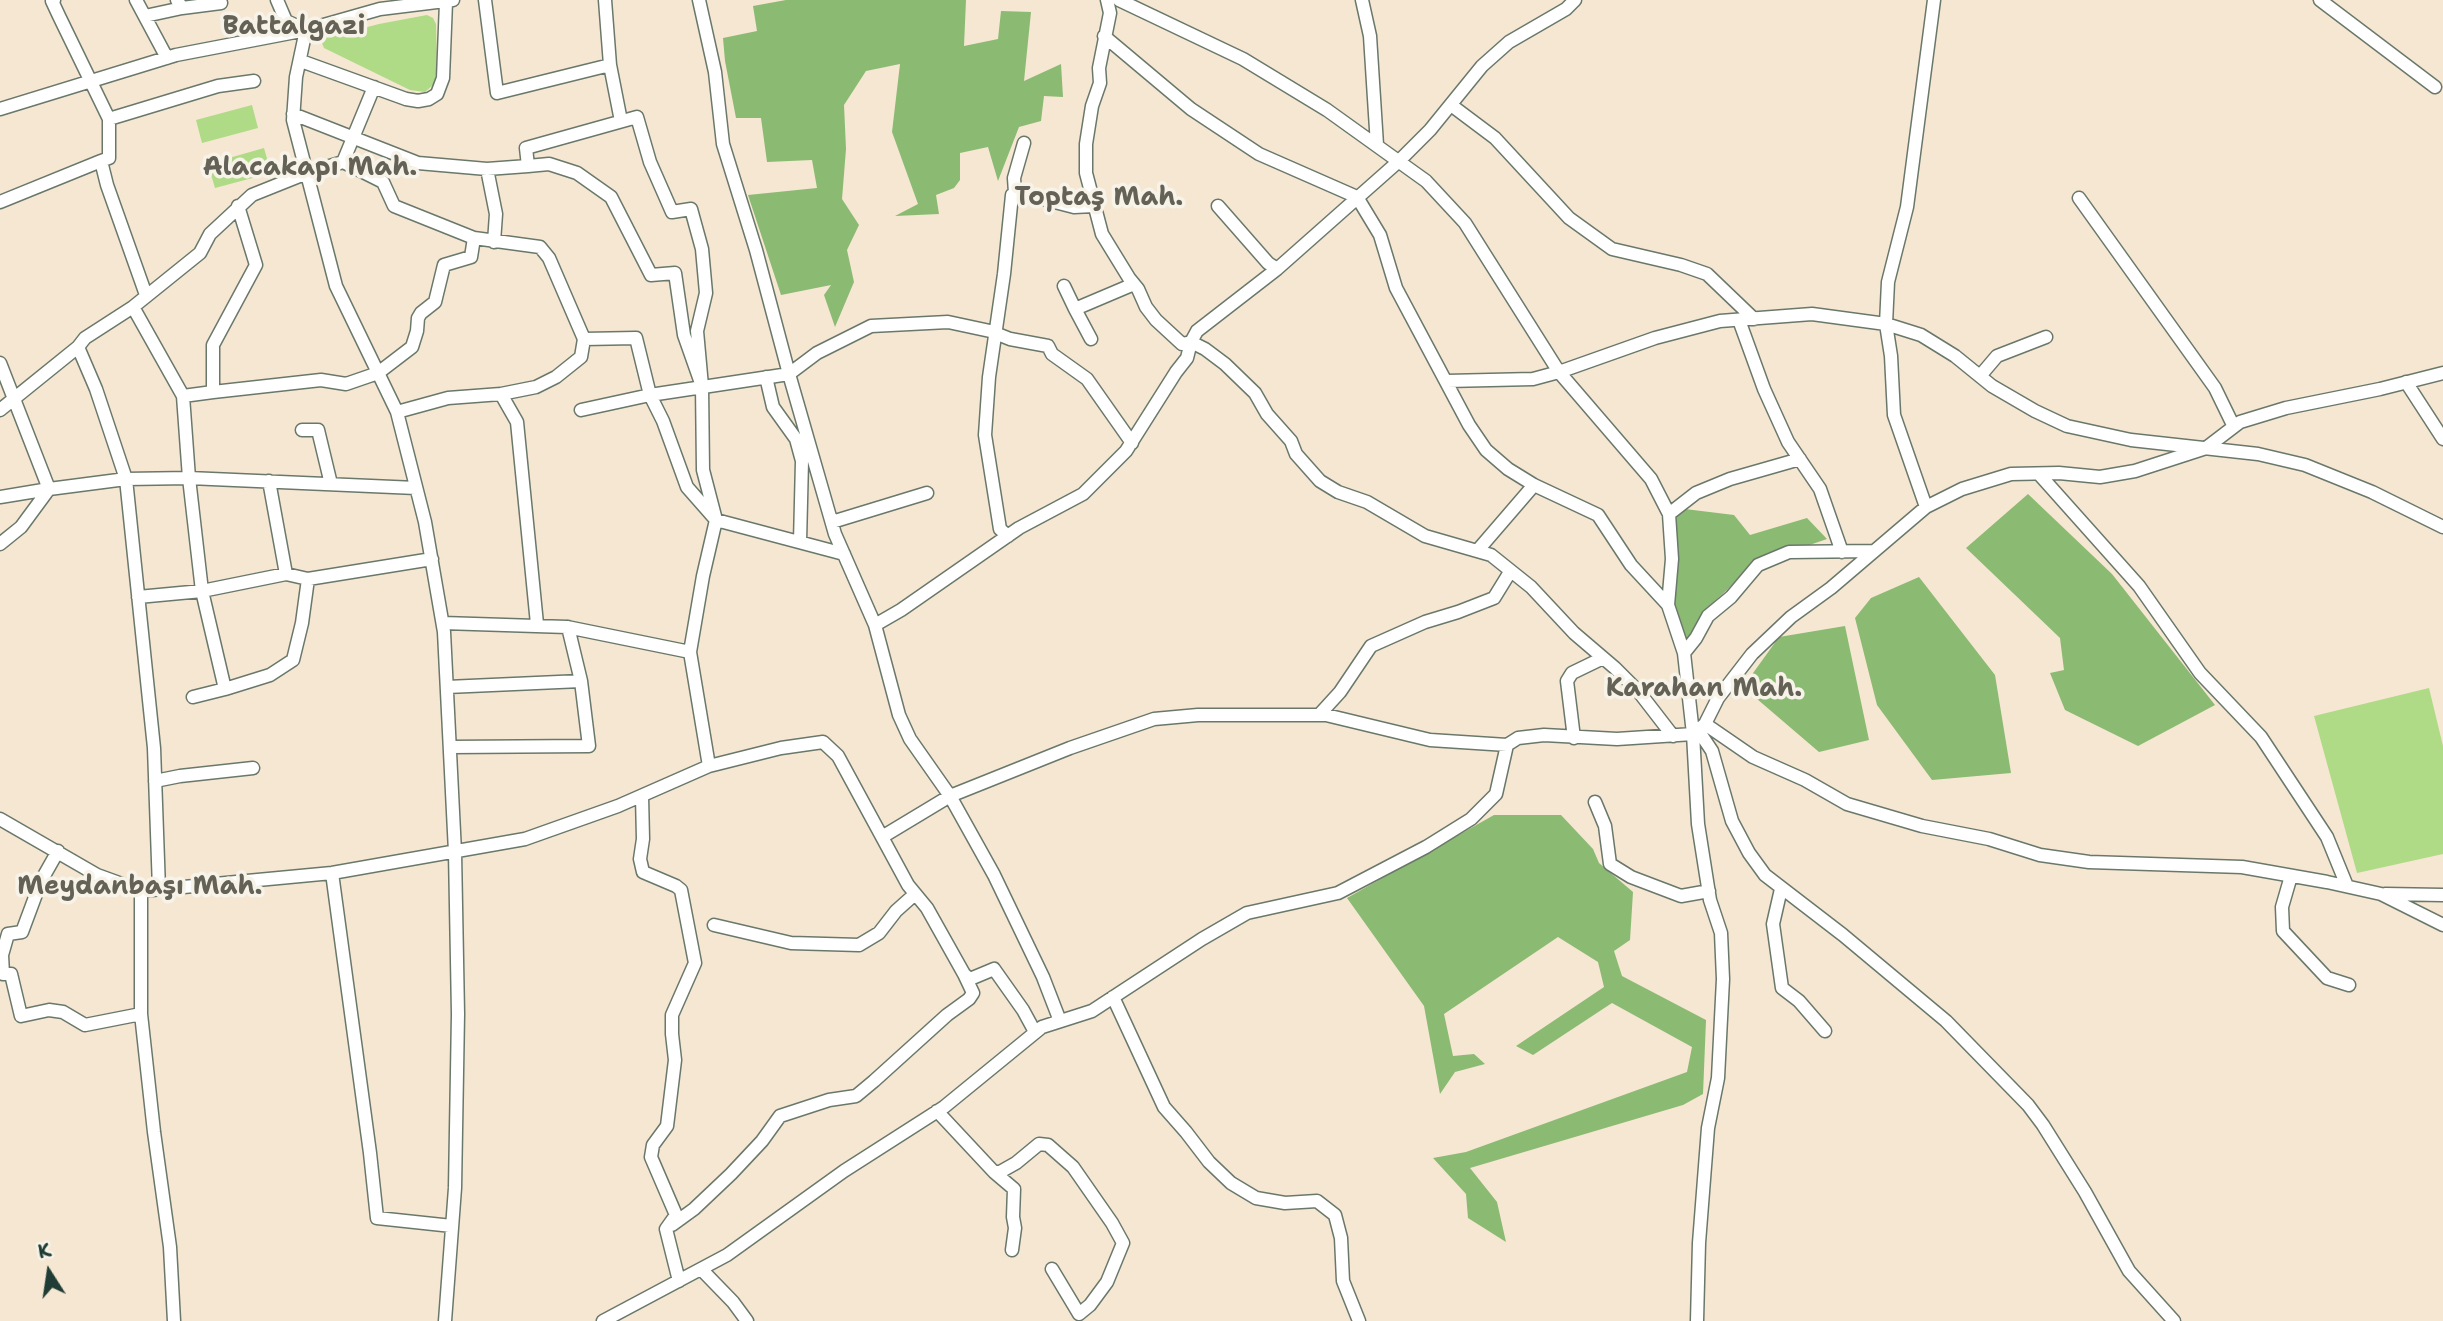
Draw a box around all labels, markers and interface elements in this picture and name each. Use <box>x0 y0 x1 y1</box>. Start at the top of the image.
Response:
district label: Battalgazi <box>222 11 366 43</box>
district label: Alacakapı Mah. <box>203 152 417 184</box>
district label: Toptaş Mah. <box>1015 182 1183 214</box>
district label: Karahan Mah. <box>1606 673 1802 705</box>
district label: Meydanbaşı Mah. <box>17 871 263 903</box>
north arrow <box>14 1237 84 1307</box>
text: K <box>36 1237 53 1265</box>

